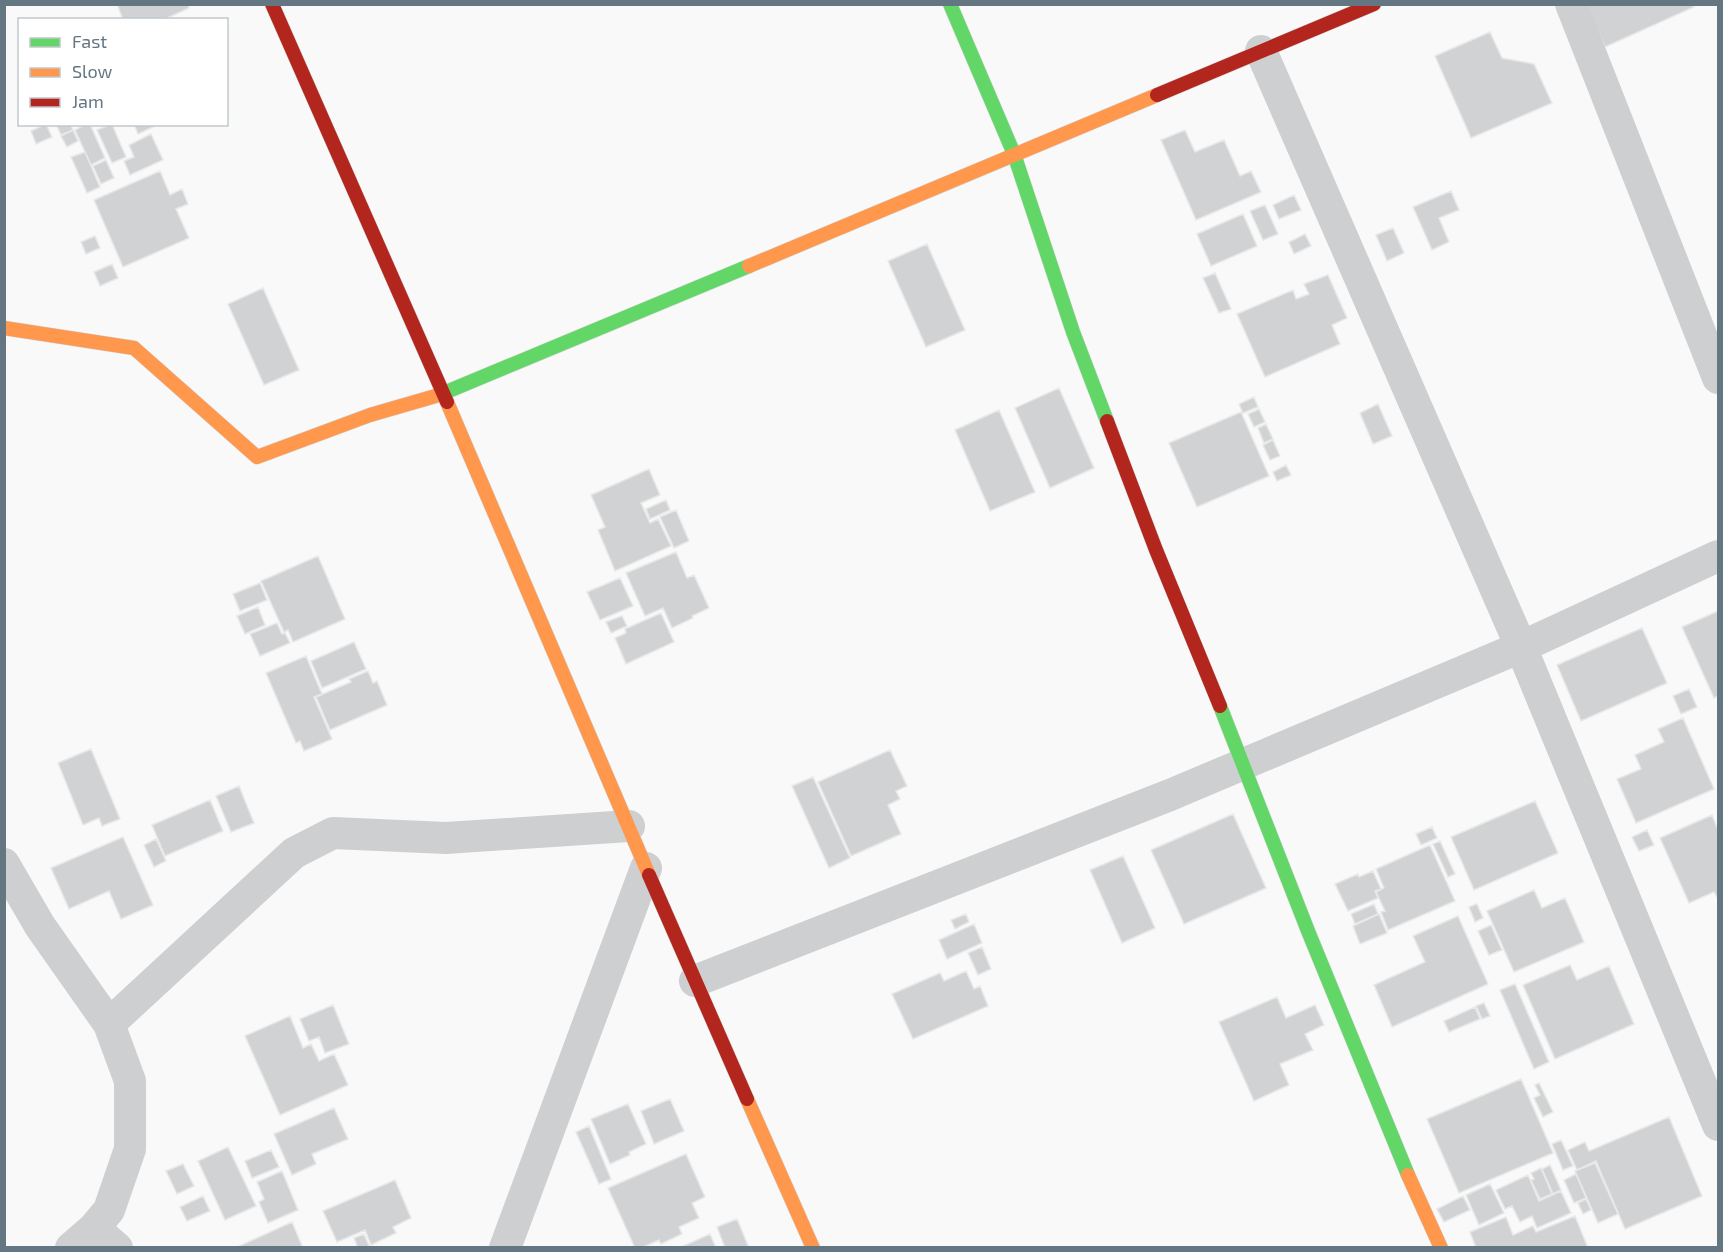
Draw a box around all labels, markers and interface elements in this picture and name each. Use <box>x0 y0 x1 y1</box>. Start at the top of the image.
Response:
legend <box>18 18 228 126</box>
text: Fast <box>72 30 107 52</box>
text: Slow <box>72 60 113 82</box>
text: Jam <box>72 90 104 112</box>

